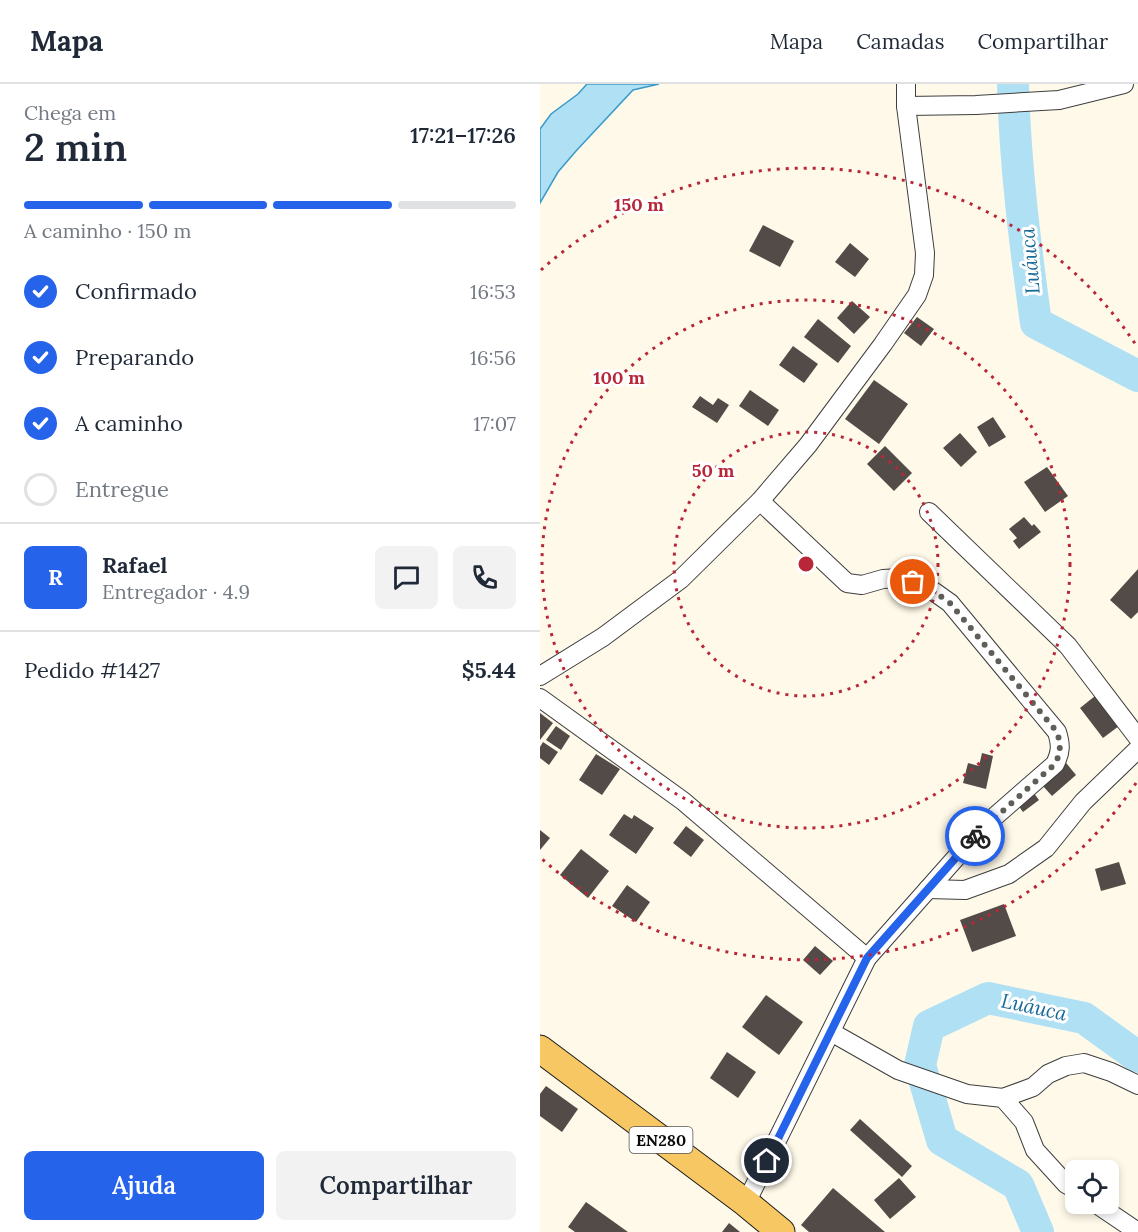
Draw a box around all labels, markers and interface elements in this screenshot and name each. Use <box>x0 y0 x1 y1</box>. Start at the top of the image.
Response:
text: Mapa <box>30 23 103 59</box>
text: Mapa <box>770 28 823 55</box>
text: Camadas <box>856 28 944 55</box>
text: Compartilhar <box>977 28 1108 55</box>
text: Chega em <box>24 100 116 125</box>
text: 17:21–17:26 <box>410 121 516 149</box>
text: 2 min <box>24 122 127 172</box>
text: 150 m <box>614 193 664 216</box>
text: A caminho · 150 m <box>24 218 191 243</box>
water label: Luáuca <box>1014 227 1045 295</box>
icon: check <box>24 275 57 308</box>
text: Confirmado <box>75 277 197 305</box>
text: 16:53 <box>470 279 516 304</box>
icon: check <box>24 341 57 374</box>
text: Preparando <box>75 343 194 371</box>
text: 16:56 <box>470 345 516 370</box>
text: 100 m <box>593 366 645 389</box>
icon: check <box>24 407 57 440</box>
text: A caminho <box>75 409 183 437</box>
text: 17:07 <box>473 411 516 436</box>
text: 50 m <box>692 459 735 482</box>
text: Entregue <box>75 475 169 503</box>
button: chat <box>375 546 438 609</box>
button: phone <box>453 546 516 609</box>
text: Rafael <box>102 551 167 579</box>
centre of rings <box>796 554 816 574</box>
pin <box>887 556 938 607</box>
text: R <box>48 563 63 591</box>
icon: bag <box>896 565 929 598</box>
text: Entregador · 4.9 <box>102 579 250 604</box>
text: Pedido #1427 <box>24 656 160 684</box>
text: $5.44 <box>462 656 516 684</box>
courier <box>945 806 1005 866</box>
icon: bike <box>959 820 992 853</box>
water label: Luáuca <box>999 987 1069 1026</box>
road number: EN280 <box>630 1127 692 1153</box>
pin <box>741 1135 792 1186</box>
icon: home <box>750 1144 783 1177</box>
button: Ajuda <box>24 1151 264 1220</box>
button: Compartilhar <box>276 1151 516 1220</box>
map controls <box>1065 1160 1119 1214</box>
button: locate <box>1065 1160 1119 1214</box>

